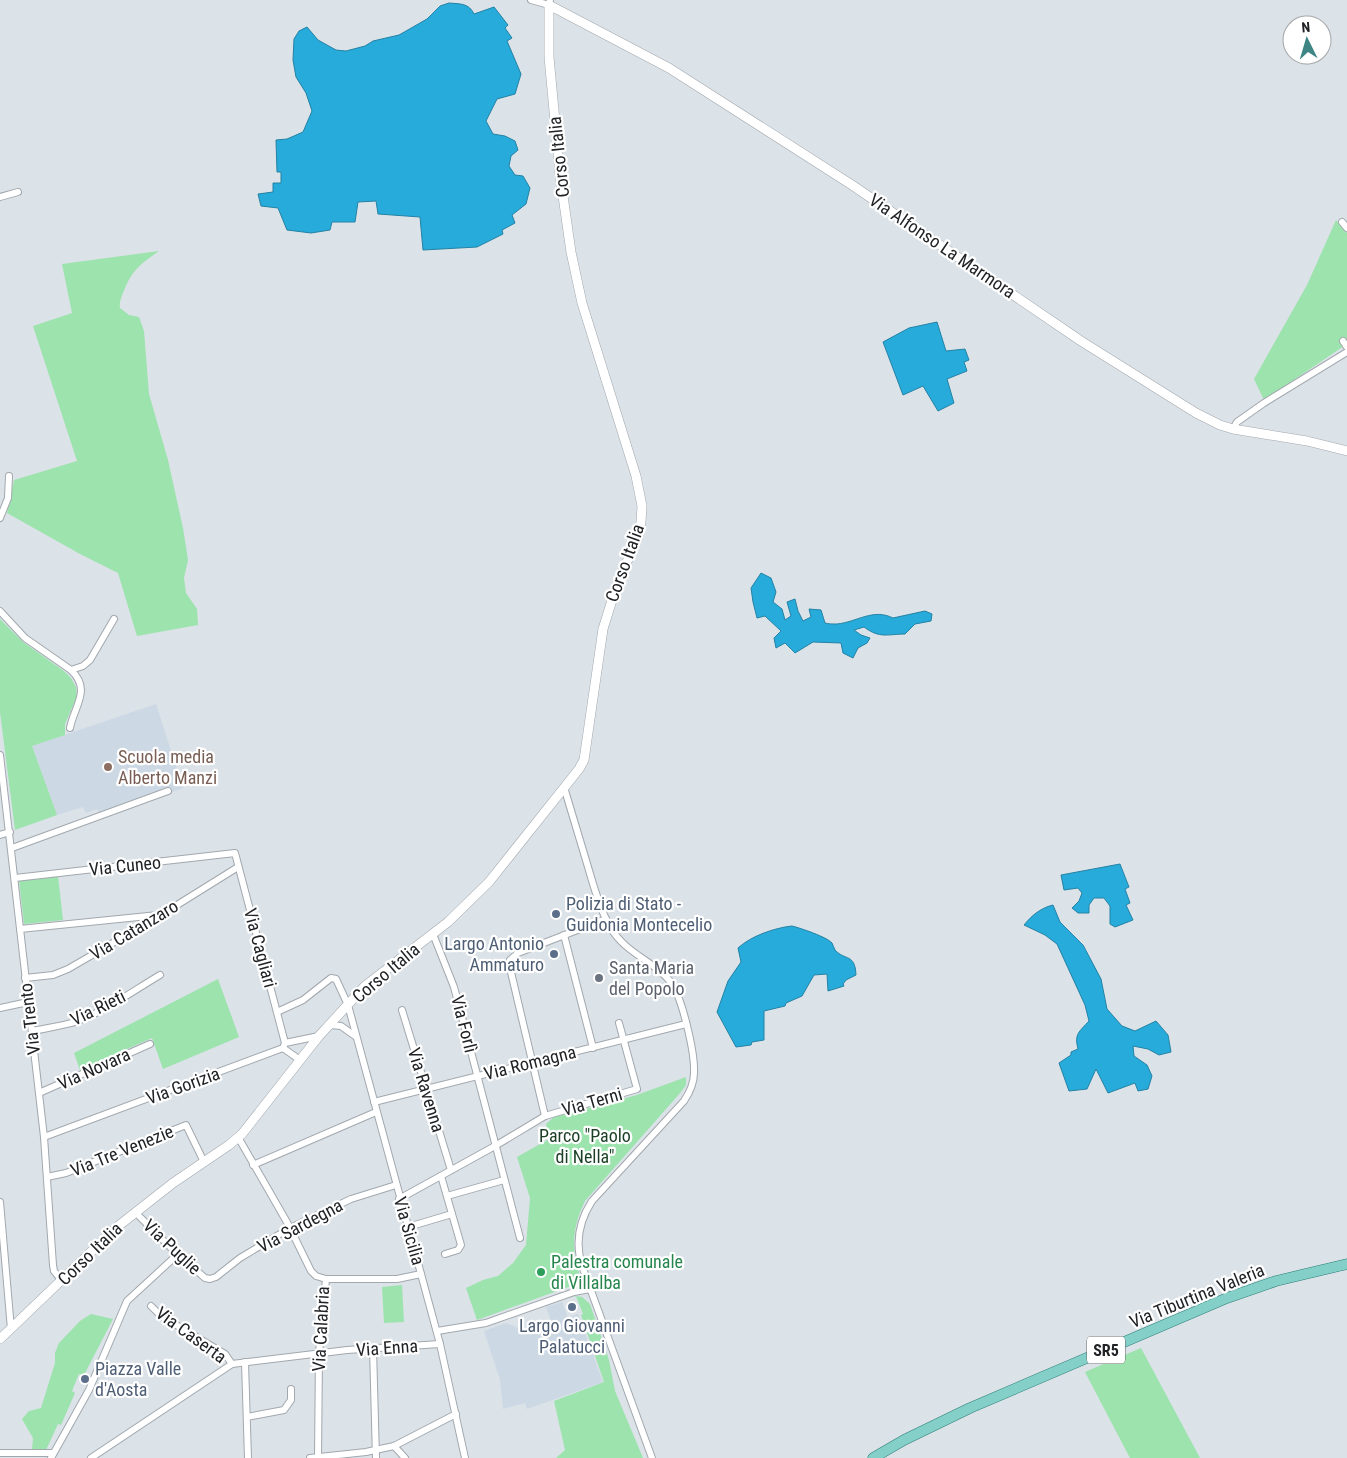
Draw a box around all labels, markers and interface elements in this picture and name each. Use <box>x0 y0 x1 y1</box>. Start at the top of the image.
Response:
north arrow <box>1282 15 1332 65</box>
text: N <box>1301 19 1311 35</box>
street label: Corso Italia <box>544 115 573 199</box>
street label: Via Alfonso La Marmora <box>865 189 1019 302</box>
street label: Corso Italia <box>601 521 648 605</box>
place label: Scuola media Alberto Manzi <box>118 746 217 788</box>
marker: Scuola media Alberto Manzi <box>102 761 114 773</box>
street label: Via Cuneo <box>88 851 162 880</box>
place label: Polizia di Stato - Guidonia Montecelio <box>566 893 712 935</box>
street label: Via Catanzaro <box>86 895 182 964</box>
street label: Via Cagliari <box>240 906 281 990</box>
marker: Polizia di Stato - Guidonia Montecelio <box>550 908 562 920</box>
place label: Largo Antonio Ammaturo <box>444 933 544 975</box>
street label: Corso Italia <box>348 938 424 1007</box>
marker: Largo Antonio Ammaturo <box>548 948 560 960</box>
place label: Santa Maria del Popolo <box>609 957 694 999</box>
marker: Santa Maria del Popolo <box>593 972 605 984</box>
street label: Via Trento <box>15 982 44 1056</box>
street label: Via Rieti <box>67 985 129 1030</box>
street label: Via Forlì <box>447 993 482 1055</box>
street label: Via Romagna <box>482 1041 578 1084</box>
street label: Via Novara <box>54 1043 133 1094</box>
street label: Via Ravenna <box>404 1045 449 1135</box>
street label: Via Gorizia <box>143 1063 223 1109</box>
street label: Via Terni <box>559 1083 625 1120</box>
street label: Via Tre Venezie <box>67 1120 176 1181</box>
park label: Parco "Paolo di Nella" <box>539 1125 631 1167</box>
street label: Via Sardegna <box>253 1194 346 1257</box>
street label: Via Sicilia <box>390 1194 429 1267</box>
street label: Via Puglie <box>139 1215 206 1279</box>
street label: Corso Italia <box>53 1218 126 1289</box>
place label: Palestra comunale di Villalba <box>551 1251 683 1293</box>
street label: Via Tiburtina Valeria <box>1126 1259 1267 1332</box>
marker: Palestra comunale di Villalba <box>535 1266 547 1278</box>
street label: Via Calabria <box>308 1286 333 1372</box>
marker: Largo Giovanni Palatucci <box>566 1301 578 1313</box>
street label: Via Caserta <box>152 1302 231 1367</box>
place label: Largo Giovanni Palatucci <box>519 1315 625 1357</box>
street label: Via Enna <box>355 1335 419 1360</box>
road number: SR5 <box>1087 1336 1125 1364</box>
place label: Piazza Valle d'Aosta <box>95 1358 181 1400</box>
marker: Piazza Valle d'Aosta <box>79 1373 91 1385</box>

